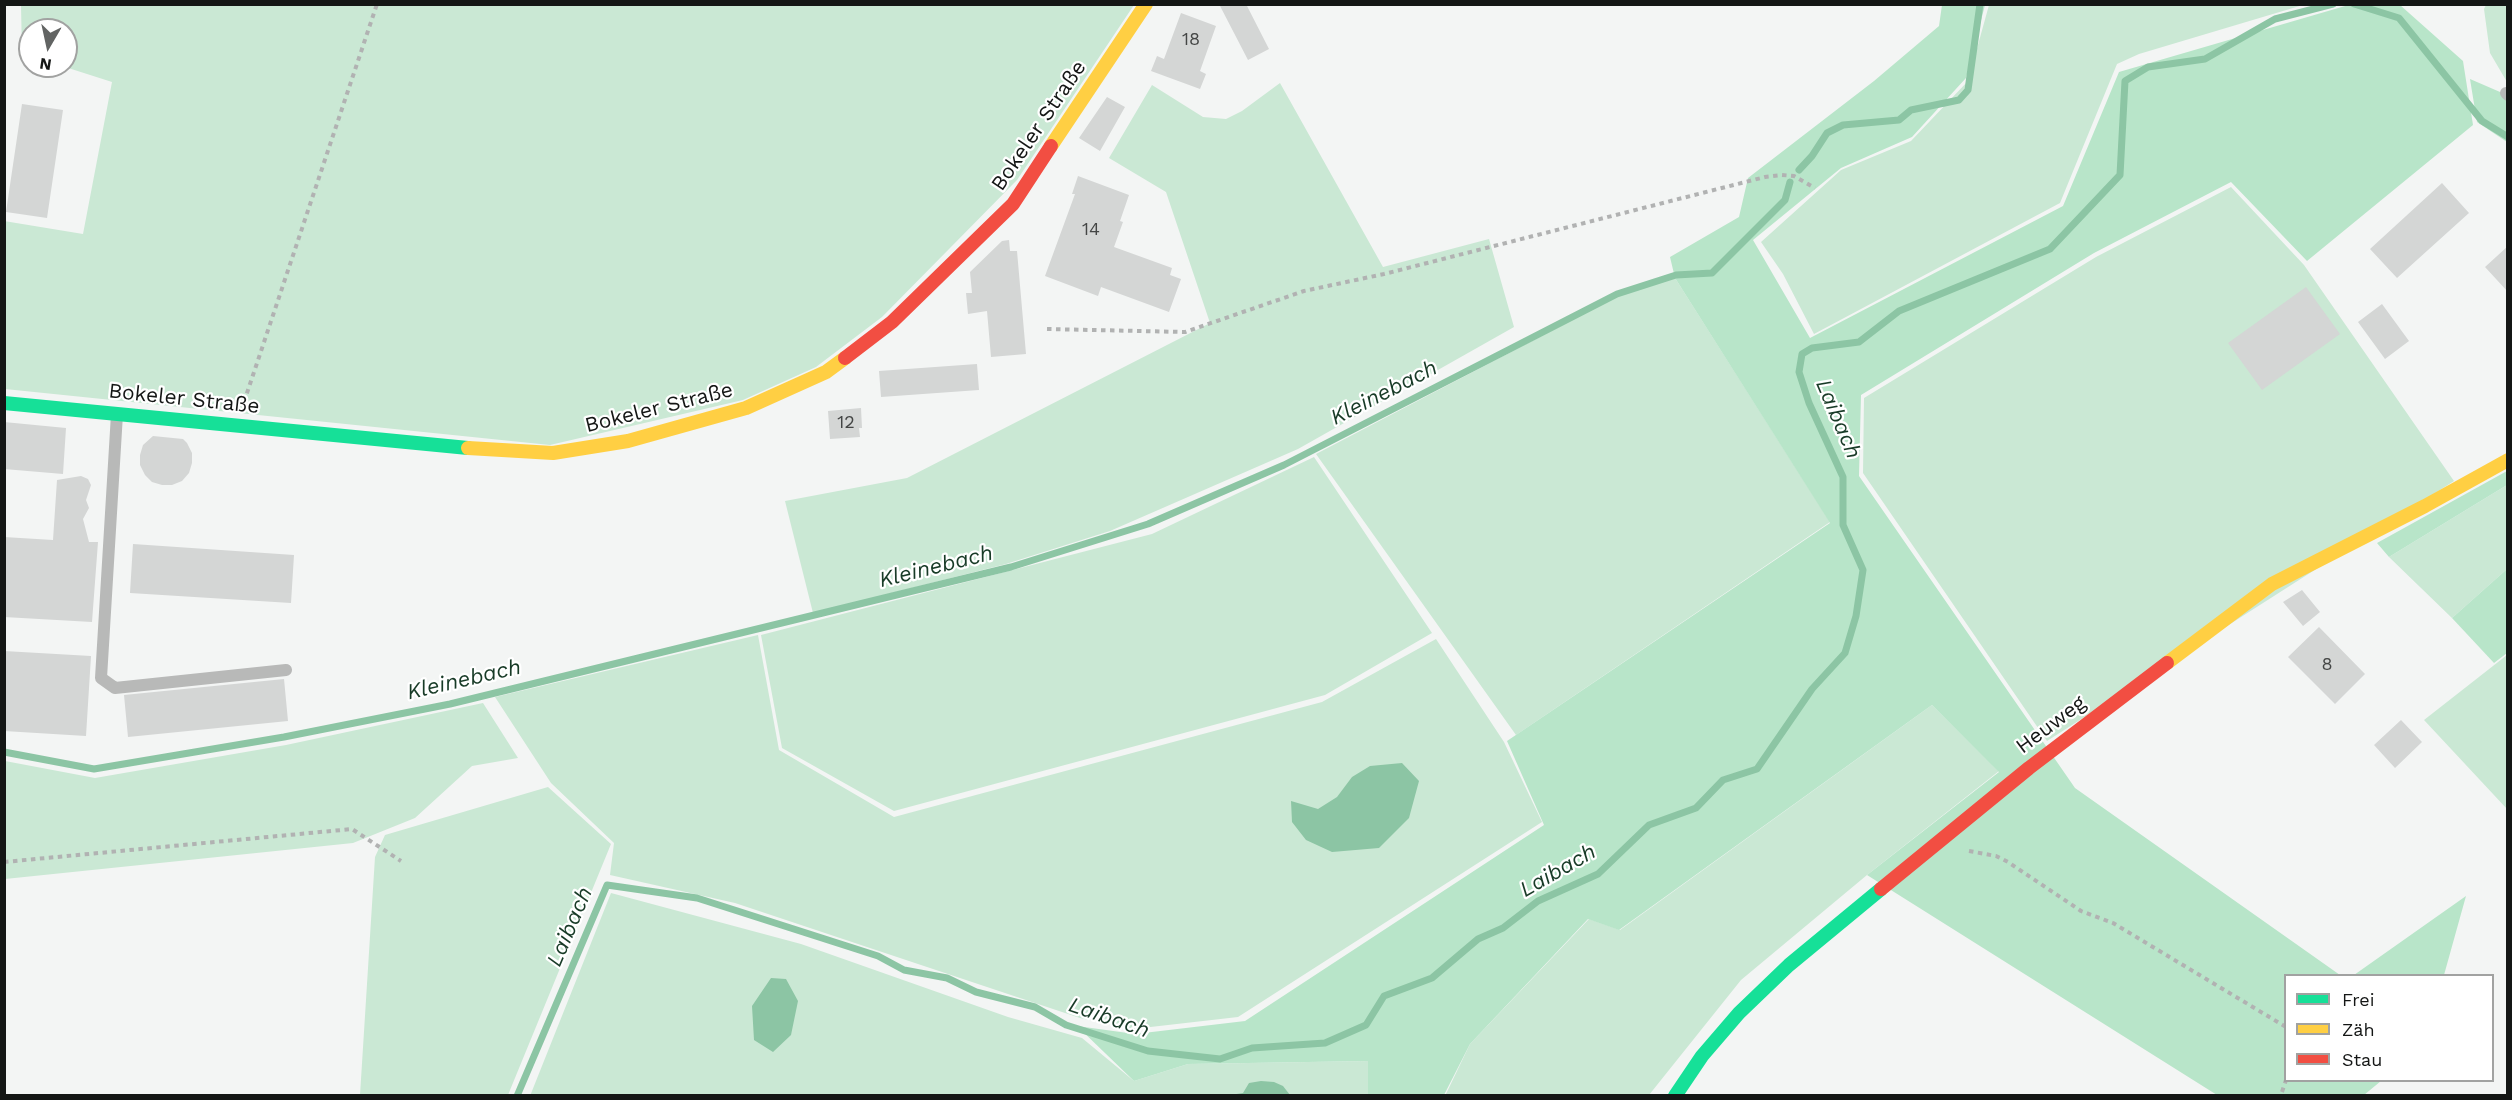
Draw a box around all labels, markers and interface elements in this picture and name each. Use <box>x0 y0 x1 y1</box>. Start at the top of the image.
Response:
north arrow <box>18 18 78 78</box>
house number: 18 <box>1182 29 1200 51</box>
text: N <box>38 54 53 75</box>
street label: Bokeler Straße <box>986 56 1092 196</box>
house number: 14 <box>1082 219 1100 241</box>
water label: Kleinebach <box>1326 355 1442 431</box>
water label: Laibach <box>1809 375 1867 463</box>
street label: Bokeler Straße <box>582 377 736 439</box>
street label: Bokeler Straße <box>107 379 261 419</box>
house number: 12 <box>837 412 855 434</box>
water label: Kleinebach <box>876 540 996 594</box>
water label: Kleinebach <box>404 654 524 706</box>
house number: 8 <box>2321 654 2333 676</box>
street label: Heuweg <box>2011 691 2091 759</box>
water label: Laibach <box>1515 839 1601 903</box>
water label: Laibach <box>541 883 599 971</box>
legend <box>2284 974 2494 1082</box>
text: Frei <box>2342 989 2374 1010</box>
water label: Laibach <box>1065 992 1153 1044</box>
text: Zäh <box>2342 1019 2375 1040</box>
text: Stau <box>2342 1049 2382 1070</box>

